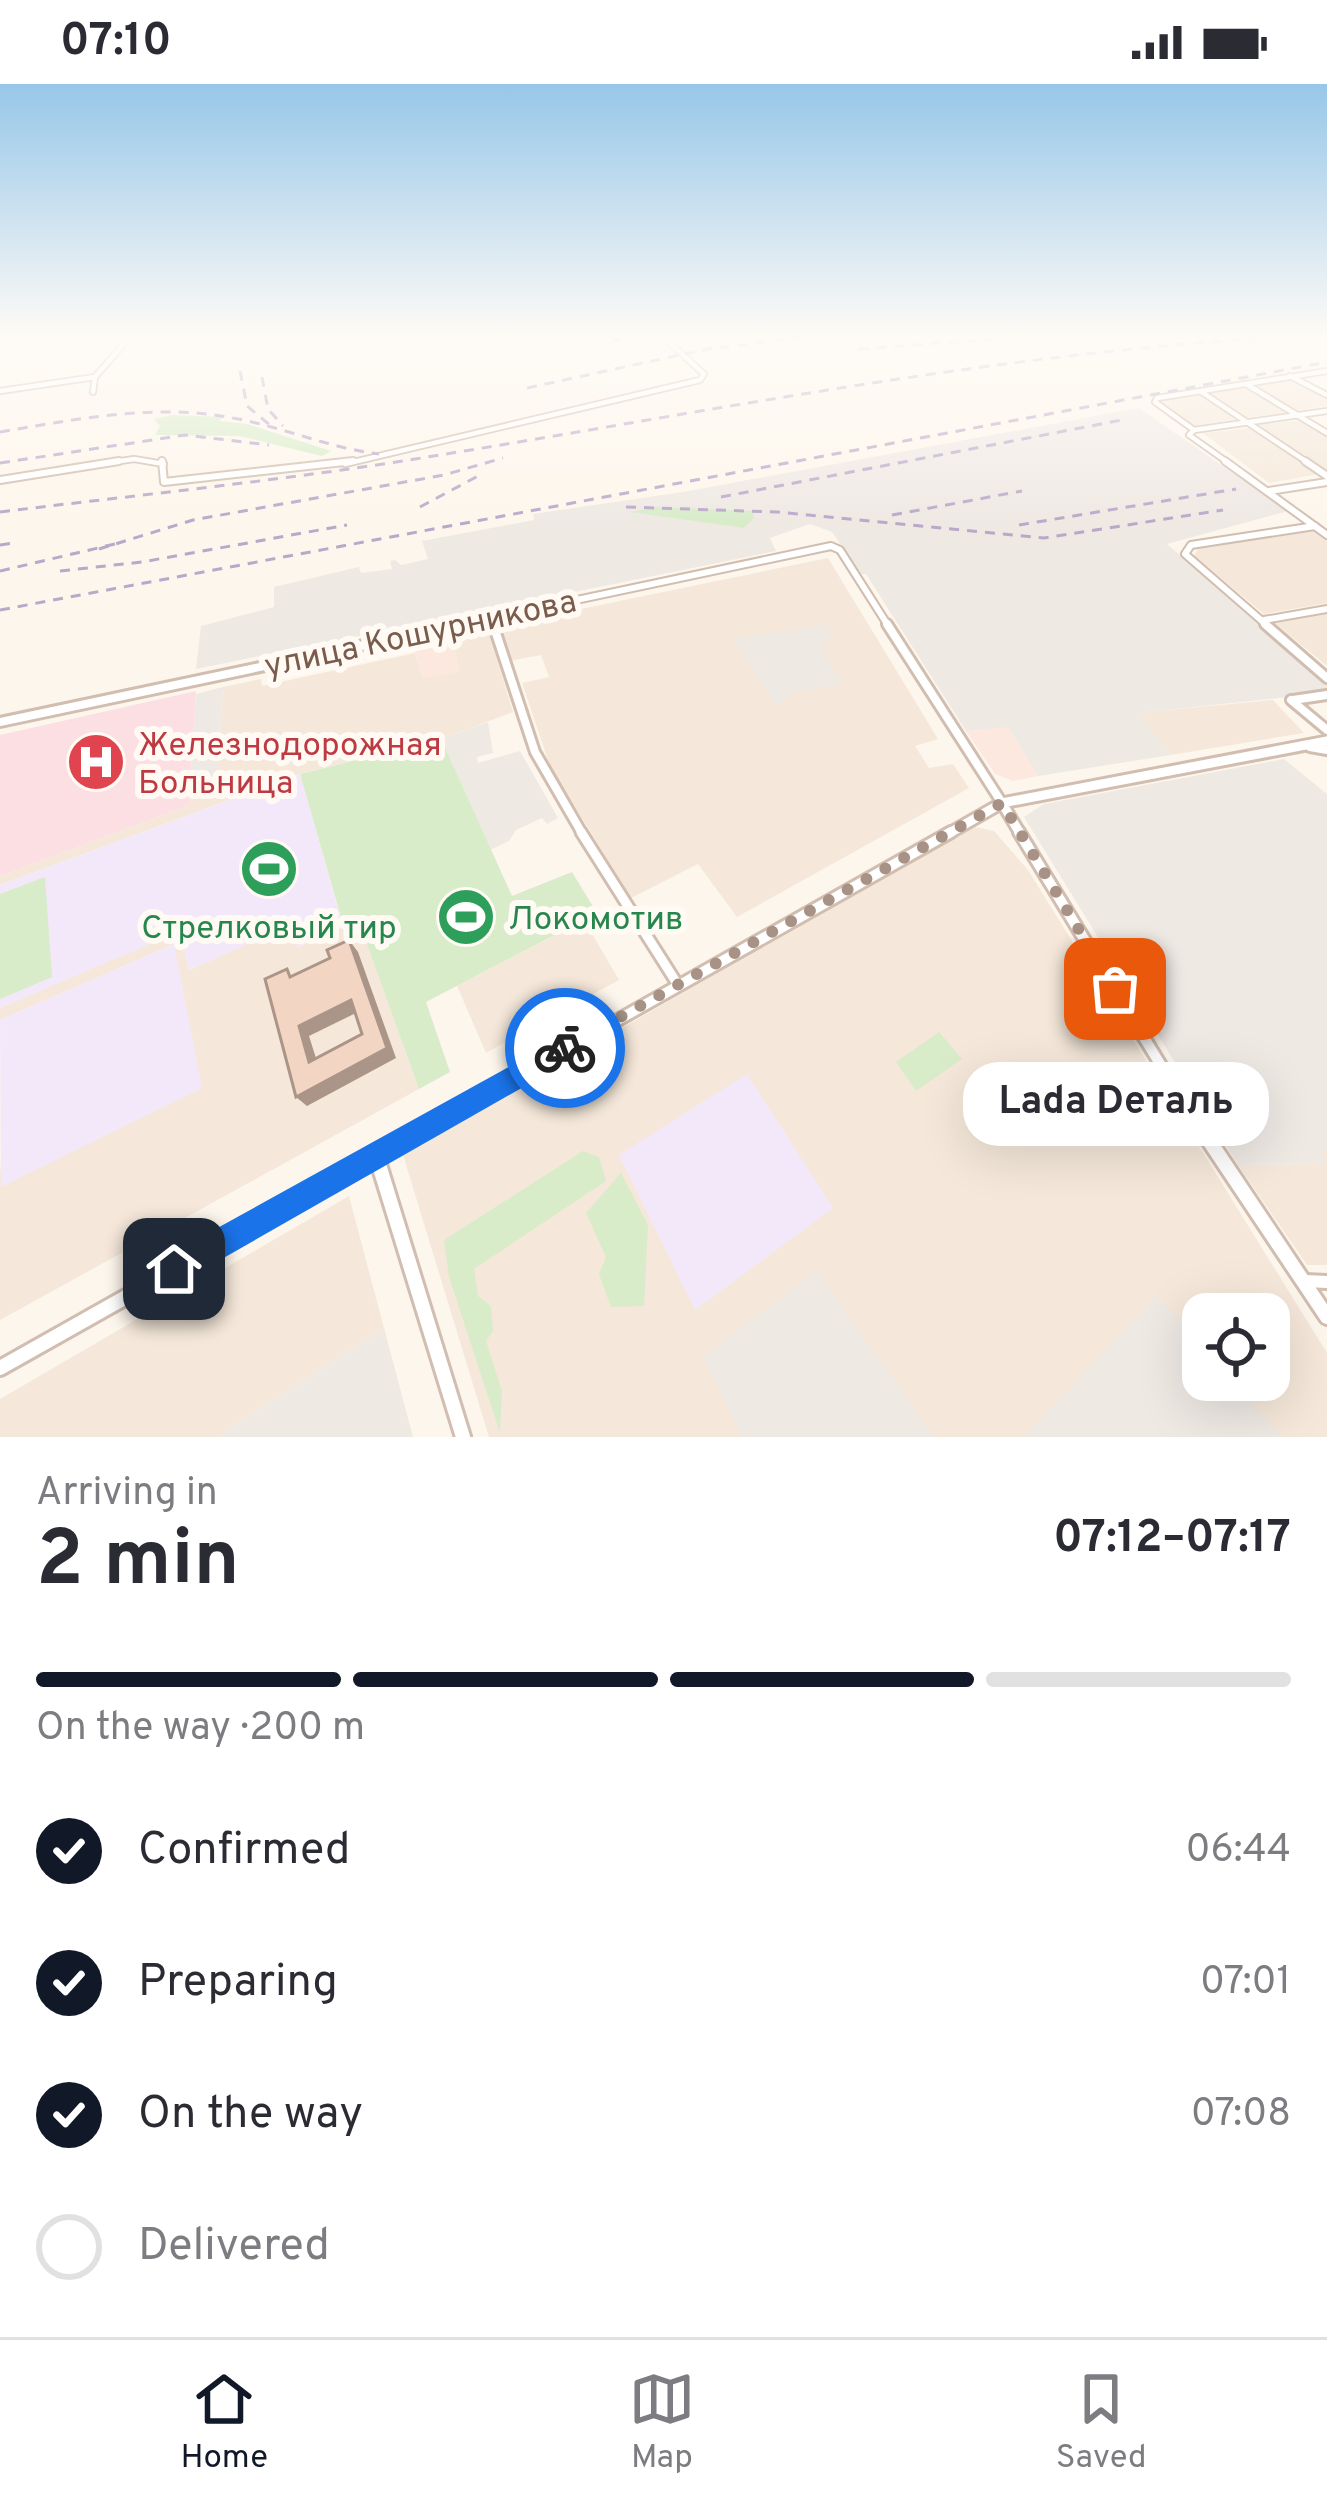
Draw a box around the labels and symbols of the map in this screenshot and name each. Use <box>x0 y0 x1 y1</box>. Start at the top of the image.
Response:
street label: улица Кошурникова <box>261 582 581 690</box>
place label: Железнодорожная Больница <box>138 726 442 806</box>
hospital icon: Железнодорожная Больница <box>65 731 127 793</box>
sports icon: Стрелковый тир <box>238 838 300 900</box>
sports icon: Локомотив <box>435 886 497 948</box>
place label: Локомотив <box>508 900 684 942</box>
place label: Стрелковый тир <box>141 909 397 951</box>
pin <box>1064 938 1166 1040</box>
courier <box>505 988 625 1108</box>
callout: Lada Dеталь <box>962 1061 1268 1145</box>
pin <box>123 1218 225 1320</box>

